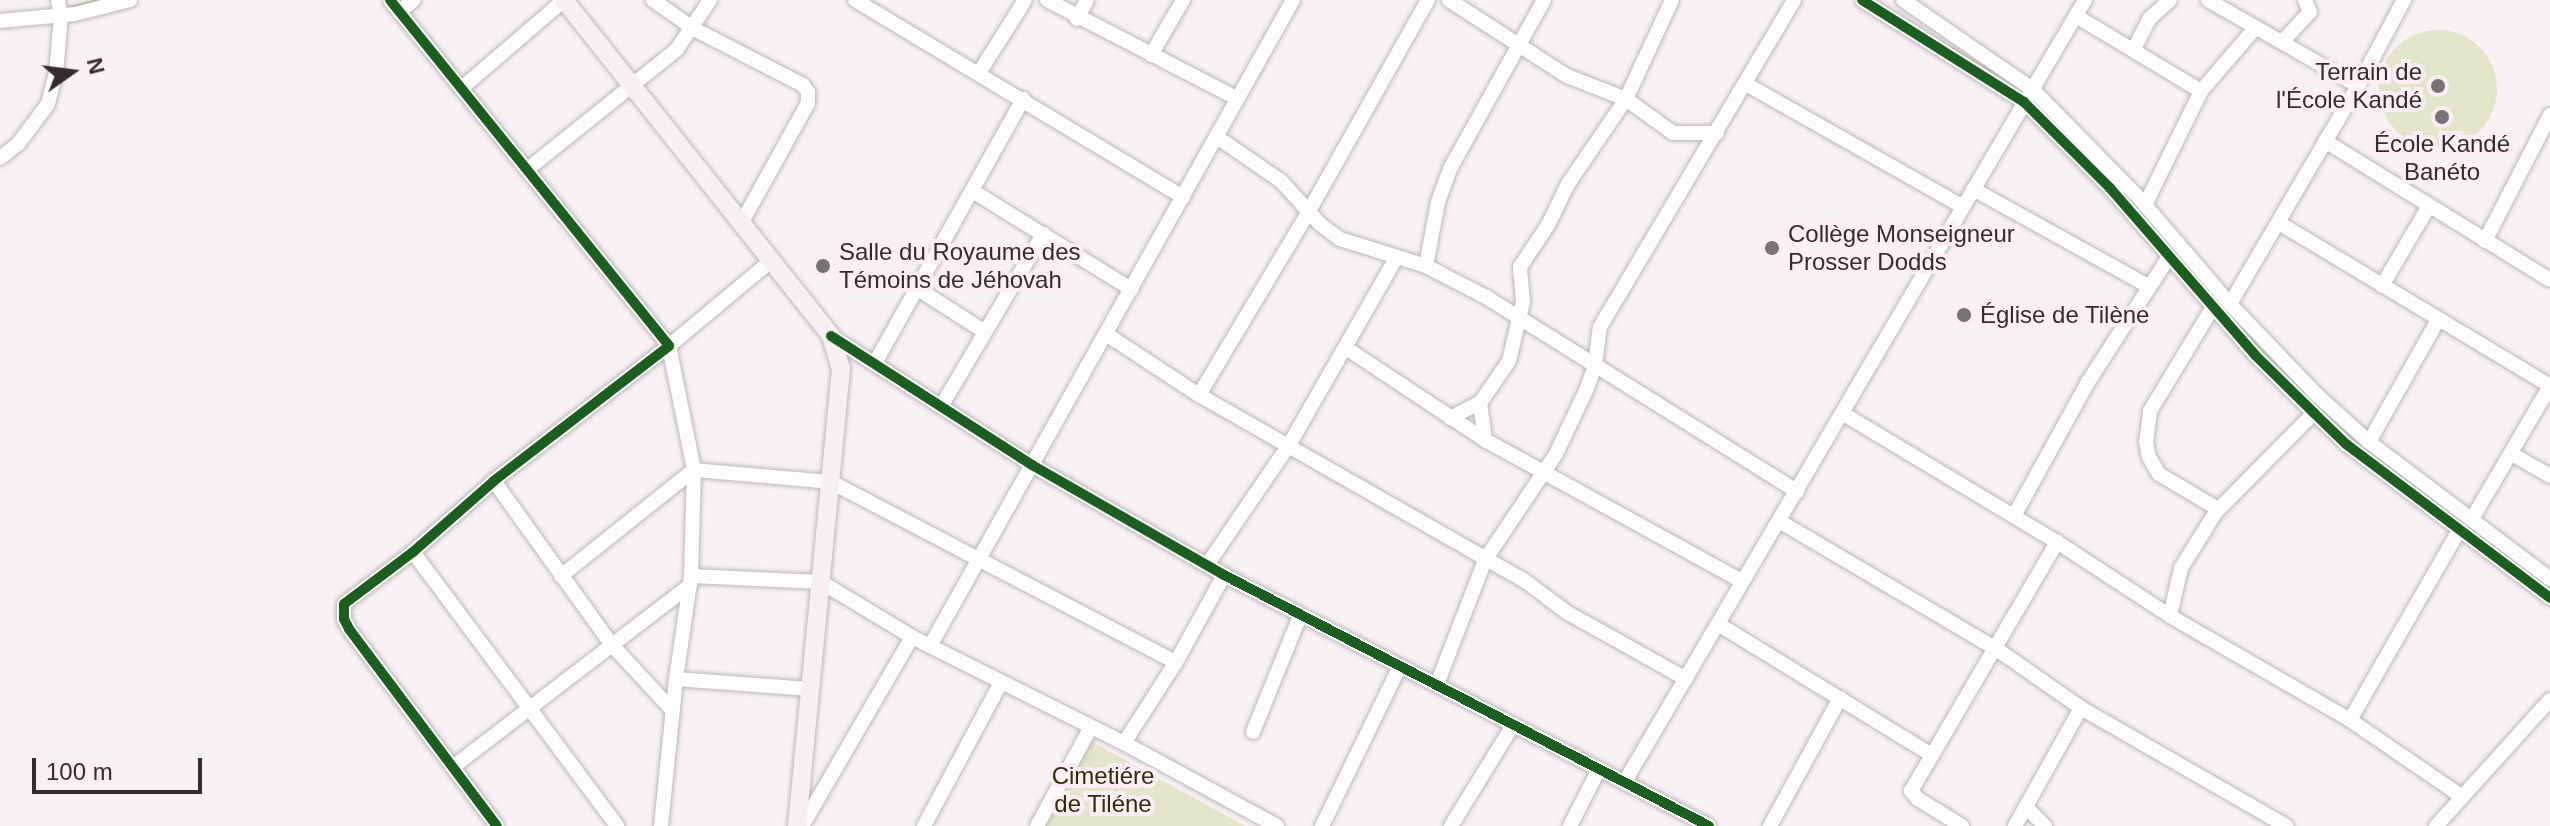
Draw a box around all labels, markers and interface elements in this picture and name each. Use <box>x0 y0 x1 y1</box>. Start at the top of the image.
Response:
north arrow <box>32 32 112 112</box>
text: N <box>82 55 110 77</box>
place label: Terrain de l'École Kandé <box>2276 58 2422 114</box>
marker: Terrain de l'École Kandé <box>2429 77 2447 95</box>
marker: École Kandé Banéto <box>2433 108 2451 126</box>
place label: École Kandé Banéto <box>2374 130 2510 186</box>
place label: Collège Monseigneur Prosser Dodds <box>1788 220 2015 276</box>
place label: Salle du Royaume des Témoins de Jéhovah <box>839 238 1080 294</box>
marker: Collège Monseigneur Prosser Dodds <box>1763 239 1781 257</box>
marker: Salle du Royaume des Témoins de Jéhovah <box>814 257 832 275</box>
place label: Église de Tilène <box>1980 301 2150 329</box>
marker: Église de Tilène <box>1955 306 1973 324</box>
scale bar <box>36 742 206 792</box>
text: 100 m <box>46 758 113 785</box>
park label: Cimetiére de Tiléne <box>1052 762 1154 818</box>

